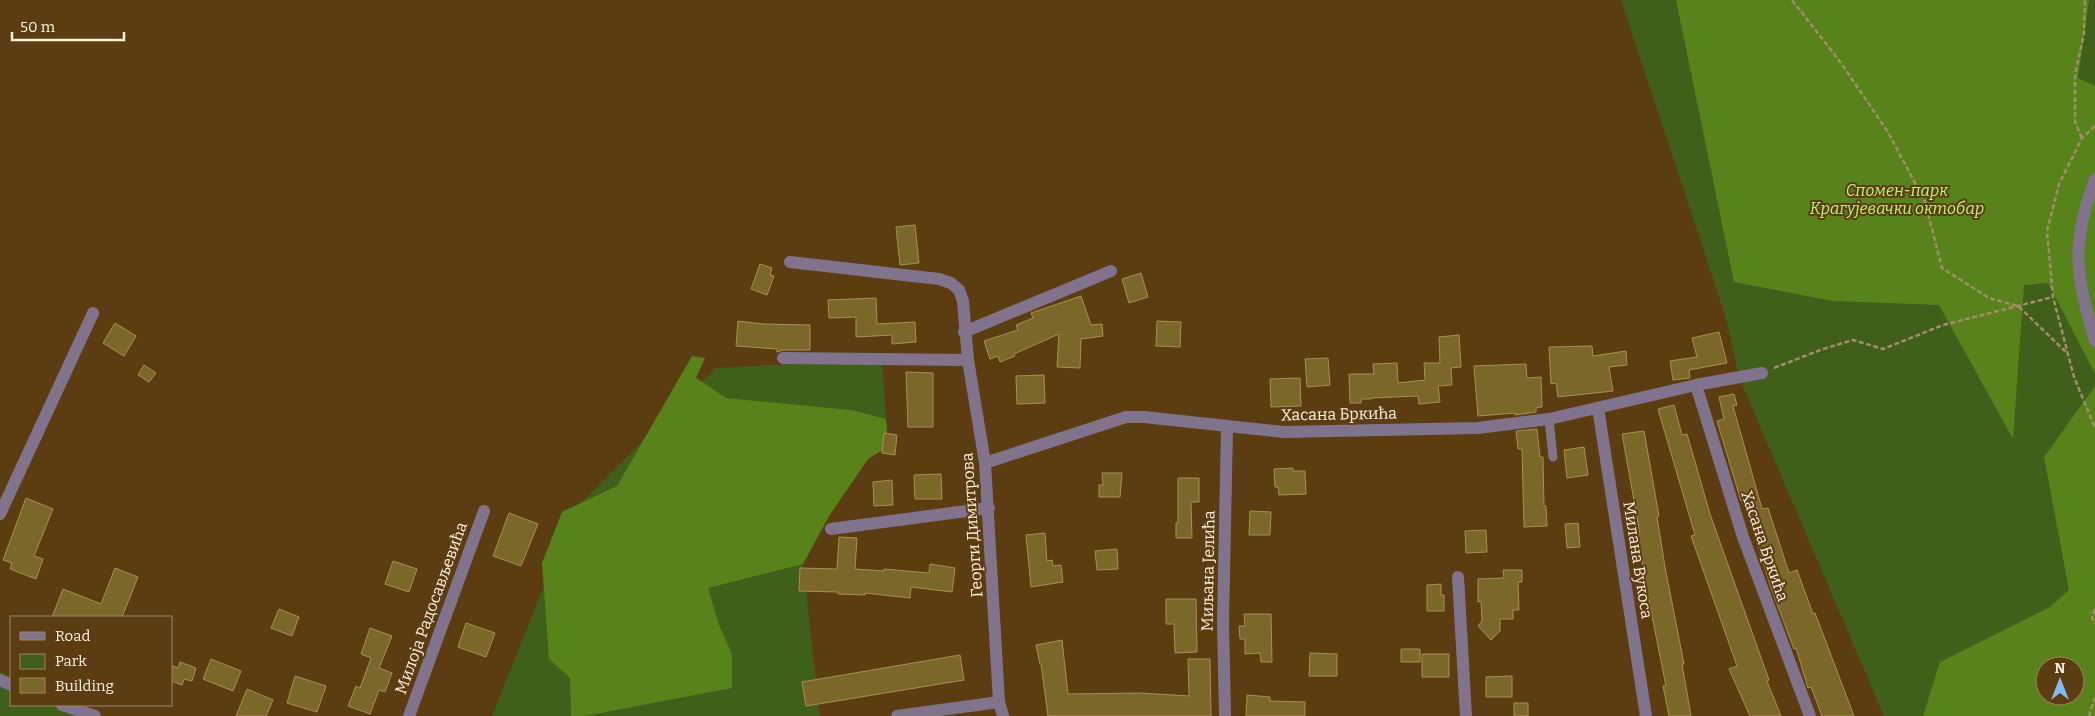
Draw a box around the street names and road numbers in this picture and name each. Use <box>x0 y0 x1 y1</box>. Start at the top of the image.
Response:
street label: Хасана Бркића <box>1281 403 1397 425</box>
street label: Георги Димитрова <box>957 452 987 598</box>
street label: Хасана Бркића <box>1737 488 1793 604</box>
street label: Милана Вукоса <box>1619 500 1657 620</box>
street label: Миљана Јелића <box>1197 510 1219 632</box>
street label: Милоја Радосављевића <box>391 519 471 697</box>

